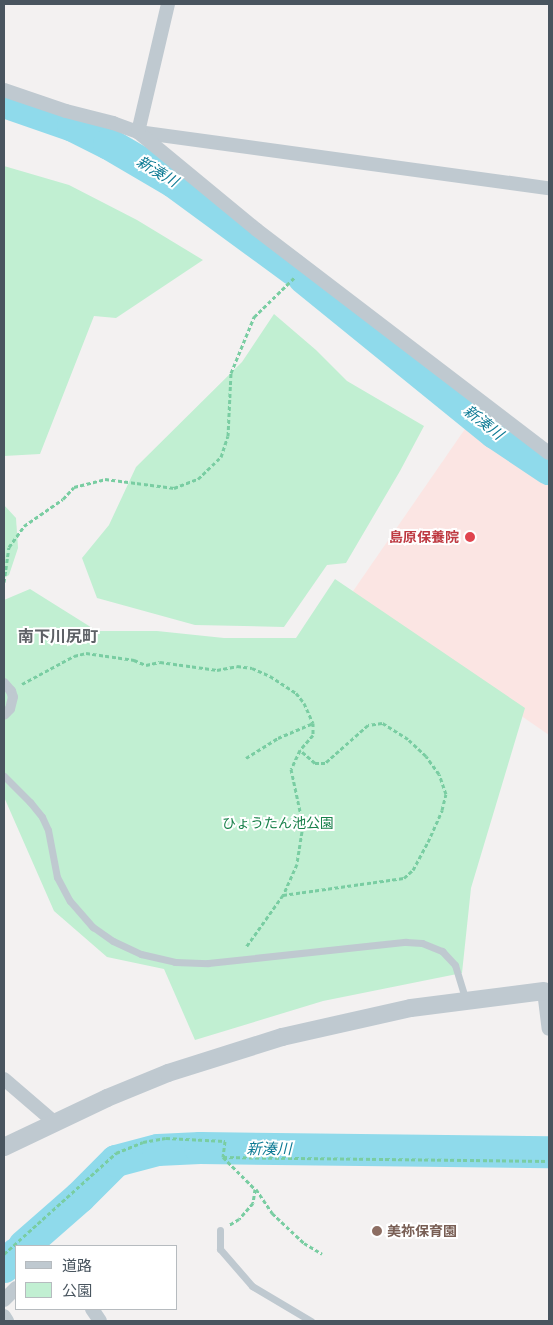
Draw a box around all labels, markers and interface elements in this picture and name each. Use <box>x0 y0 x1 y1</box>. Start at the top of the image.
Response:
water label: 新湊川 <box>133 153 181 191</box>
water label: 新湊川 <box>460 402 506 444</box>
place label: 島原保養院 <box>389 529 459 545</box>
marker: 島原保養院 <box>463 530 477 544</box>
district label: 南下川尻町 <box>18 627 98 647</box>
park label: ひょうたん池公園 <box>222 815 334 831</box>
water label: 新湊川 <box>247 1141 291 1159</box>
place label: 美祢保育園 <box>387 1223 457 1239</box>
marker: 美祢保育園 <box>371 1225 383 1237</box>
legend <box>15 1245 178 1310</box>
text: 道路 <box>62 1257 92 1275</box>
text: 公園 <box>62 1282 92 1300</box>

